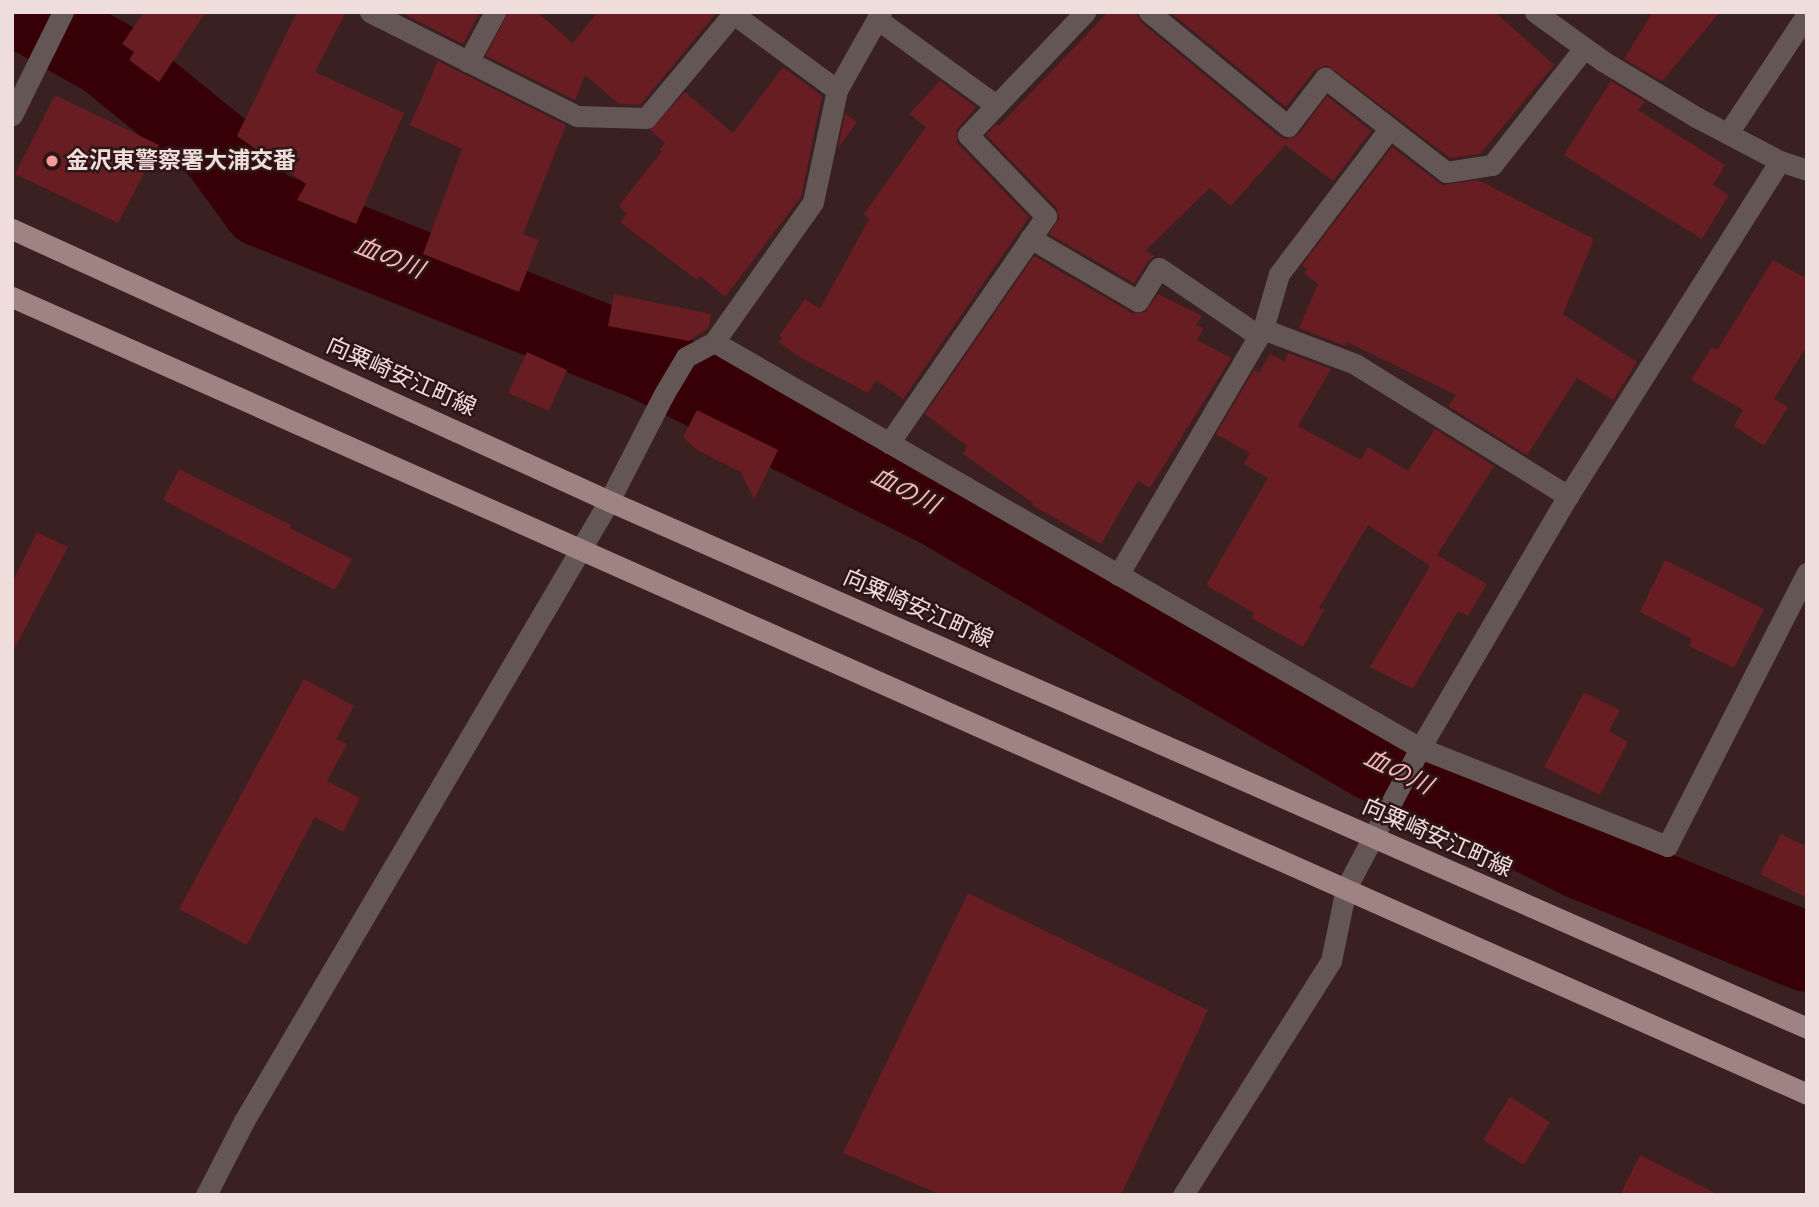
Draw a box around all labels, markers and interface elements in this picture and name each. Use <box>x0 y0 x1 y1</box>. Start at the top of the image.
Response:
place label: 金沢東警察署大浦交番 <box>66 147 296 175</box>
marker: 金沢東警察署大浦交番 <box>44 153 60 169</box>
water label: 血の川 <box>350 231 428 285</box>
street label: 向粟崎安江町線 <box>322 332 480 422</box>
water label: 血の川 <box>866 462 944 520</box>
street label: 向粟崎安江町線 <box>839 564 997 654</box>
water label: 血の川 <box>1359 743 1437 801</box>
street label: 向粟崎安江町線 <box>1358 793 1516 883</box>

